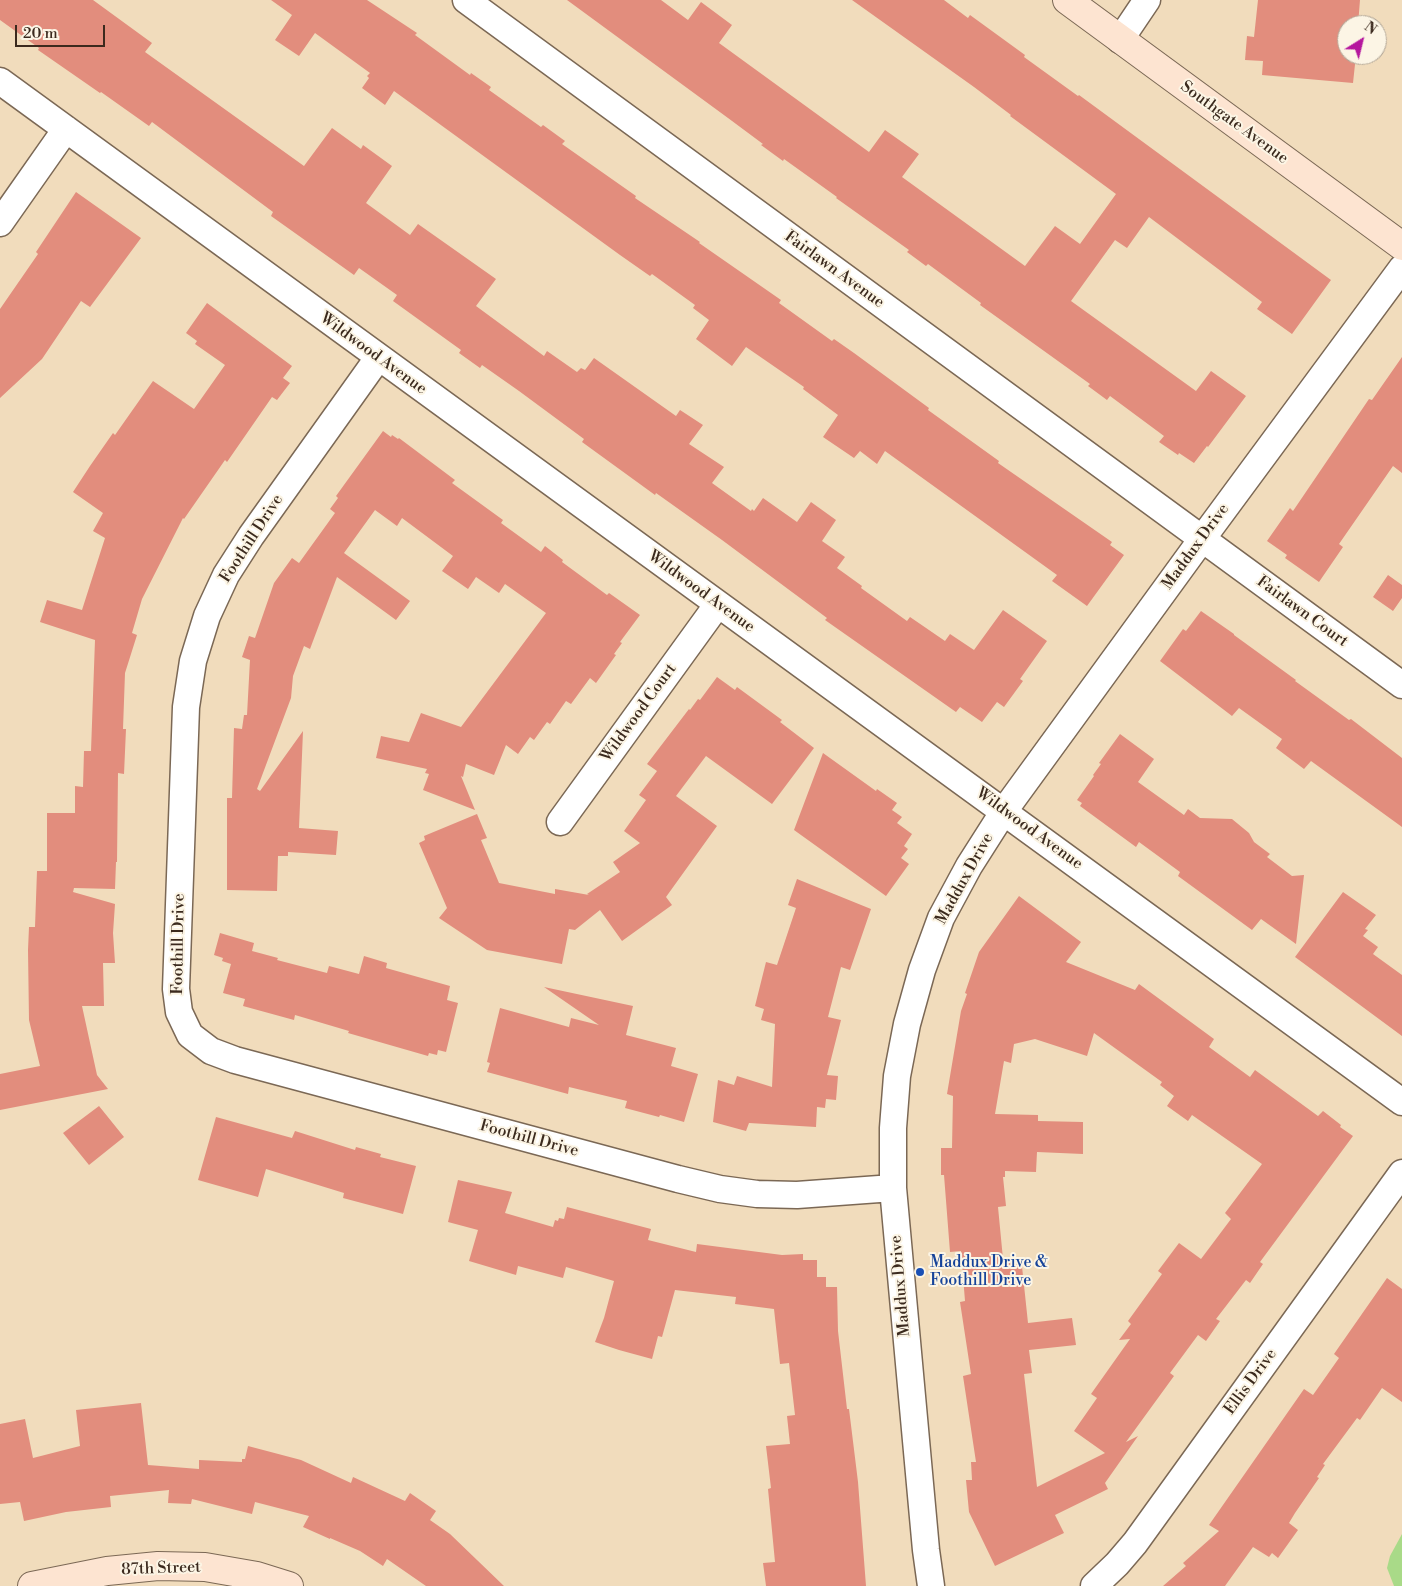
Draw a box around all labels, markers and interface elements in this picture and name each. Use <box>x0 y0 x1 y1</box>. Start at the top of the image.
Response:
scale bar <box>18 15 108 47</box>
north arrow <box>1337 15 1387 65</box>
text: N <box>1360 18 1380 39</box>
text: 20 m <box>23 24 58 43</box>
street label: Southgate Avenue <box>1176 77 1292 169</box>
street label: Fairlawn Avenue <box>780 227 888 313</box>
street label: Wildwood Avenue <box>316 309 430 399</box>
street label: Foothill Drive <box>216 491 288 587</box>
street label: Maddux Drive <box>1158 500 1234 594</box>
street label: Wildwood Avenue <box>644 547 758 637</box>
street label: Fairlawn Court <box>1253 572 1351 652</box>
street label: Wildwood Court <box>597 660 681 766</box>
street label: Wildwood Avenue <box>972 784 1086 874</box>
street label: Maddux Drive <box>932 830 998 928</box>
street label: Foothill Drive <box>169 893 189 995</box>
street label: Foothill Drive <box>478 1117 580 1161</box>
street label: Maddux Drive <box>887 1235 915 1337</box>
place label: Maddux Drive & Foothill Drive <box>930 1253 1048 1291</box>
marker: Maddux Drive & Foothill Drive <box>914 1266 926 1278</box>
street label: Ellis Drive <box>1221 1345 1281 1419</box>
street label: 87th Street <box>121 1558 201 1580</box>

